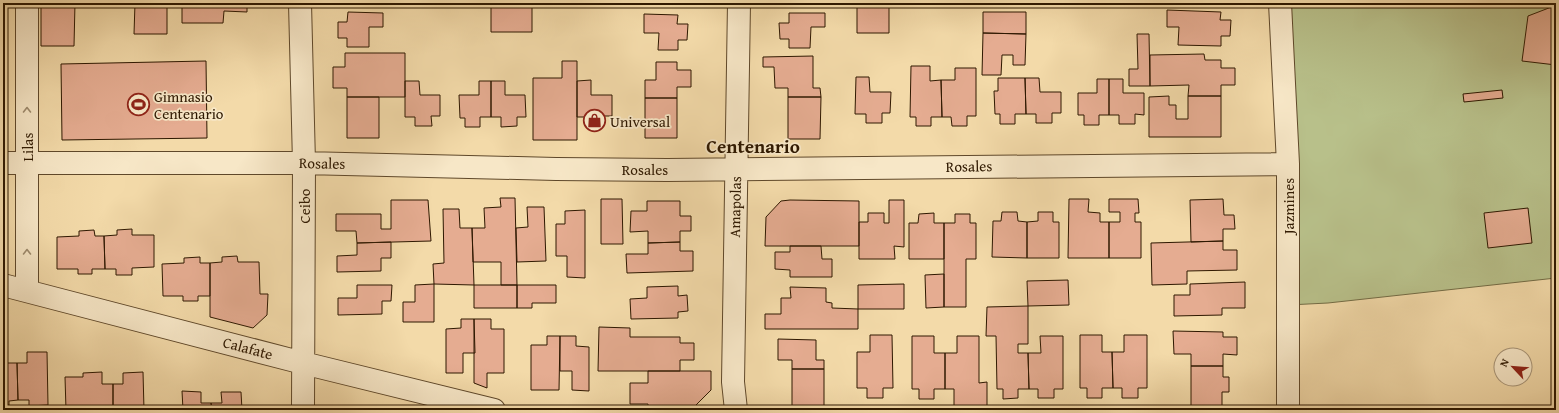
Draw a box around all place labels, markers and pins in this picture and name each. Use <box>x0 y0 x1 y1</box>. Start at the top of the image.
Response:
place label: Gimnasio Centenario <box>154 86 224 124</box>
sports icon: Gimnasio Centenario <box>126 92 152 118</box>
shop icon: Universal <box>581 108 607 134</box>
place label: Universal <box>610 111 670 132</box>

